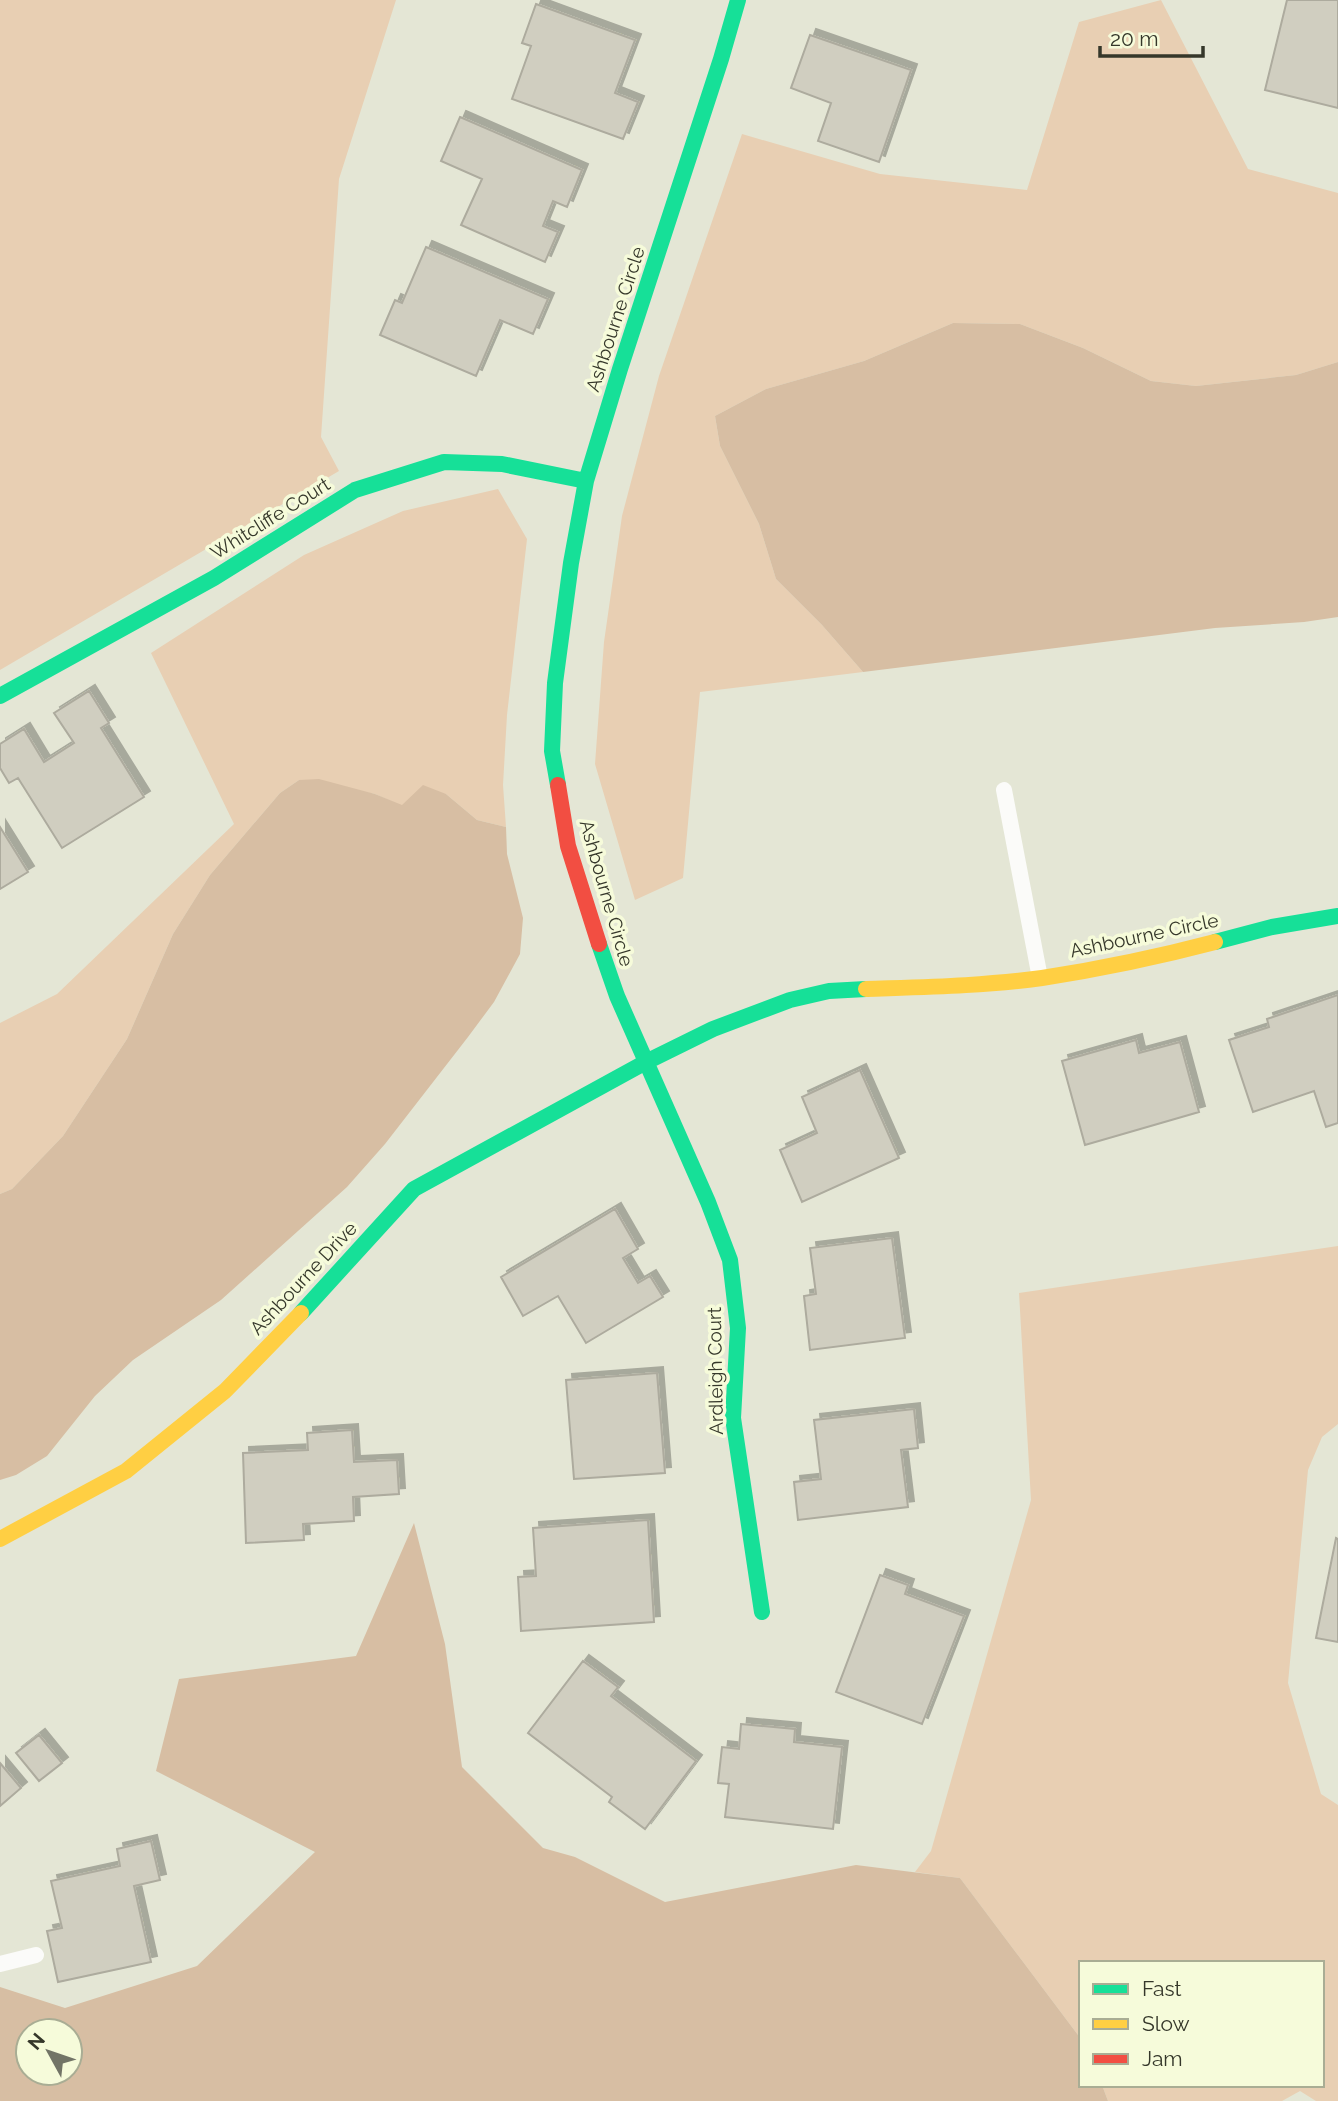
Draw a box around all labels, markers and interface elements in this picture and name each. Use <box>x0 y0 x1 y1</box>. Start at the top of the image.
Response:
scale bar <box>1100 14 1203 58</box>
text: 20 m <box>1110 26 1158 51</box>
street label: Ashbourne Circle <box>581 244 649 394</box>
street label: Whitcliffe Court <box>206 472 334 563</box>
street label: Ashbourne Circle <box>576 817 638 969</box>
street label: Ashbourne Circle <box>1068 909 1220 961</box>
street label: Ashbourne Drive <box>245 1217 361 1339</box>
street label: Ardleigh Court <box>703 1306 727 1435</box>
legend <box>1079 1961 1324 2087</box>
text: Fast <box>1142 1976 1182 2001</box>
text: Slow <box>1142 2011 1190 2036</box>
north arrow <box>14 2017 84 2087</box>
text: N <box>23 2028 49 2054</box>
text: Jam <box>1142 2046 1183 2071</box>

